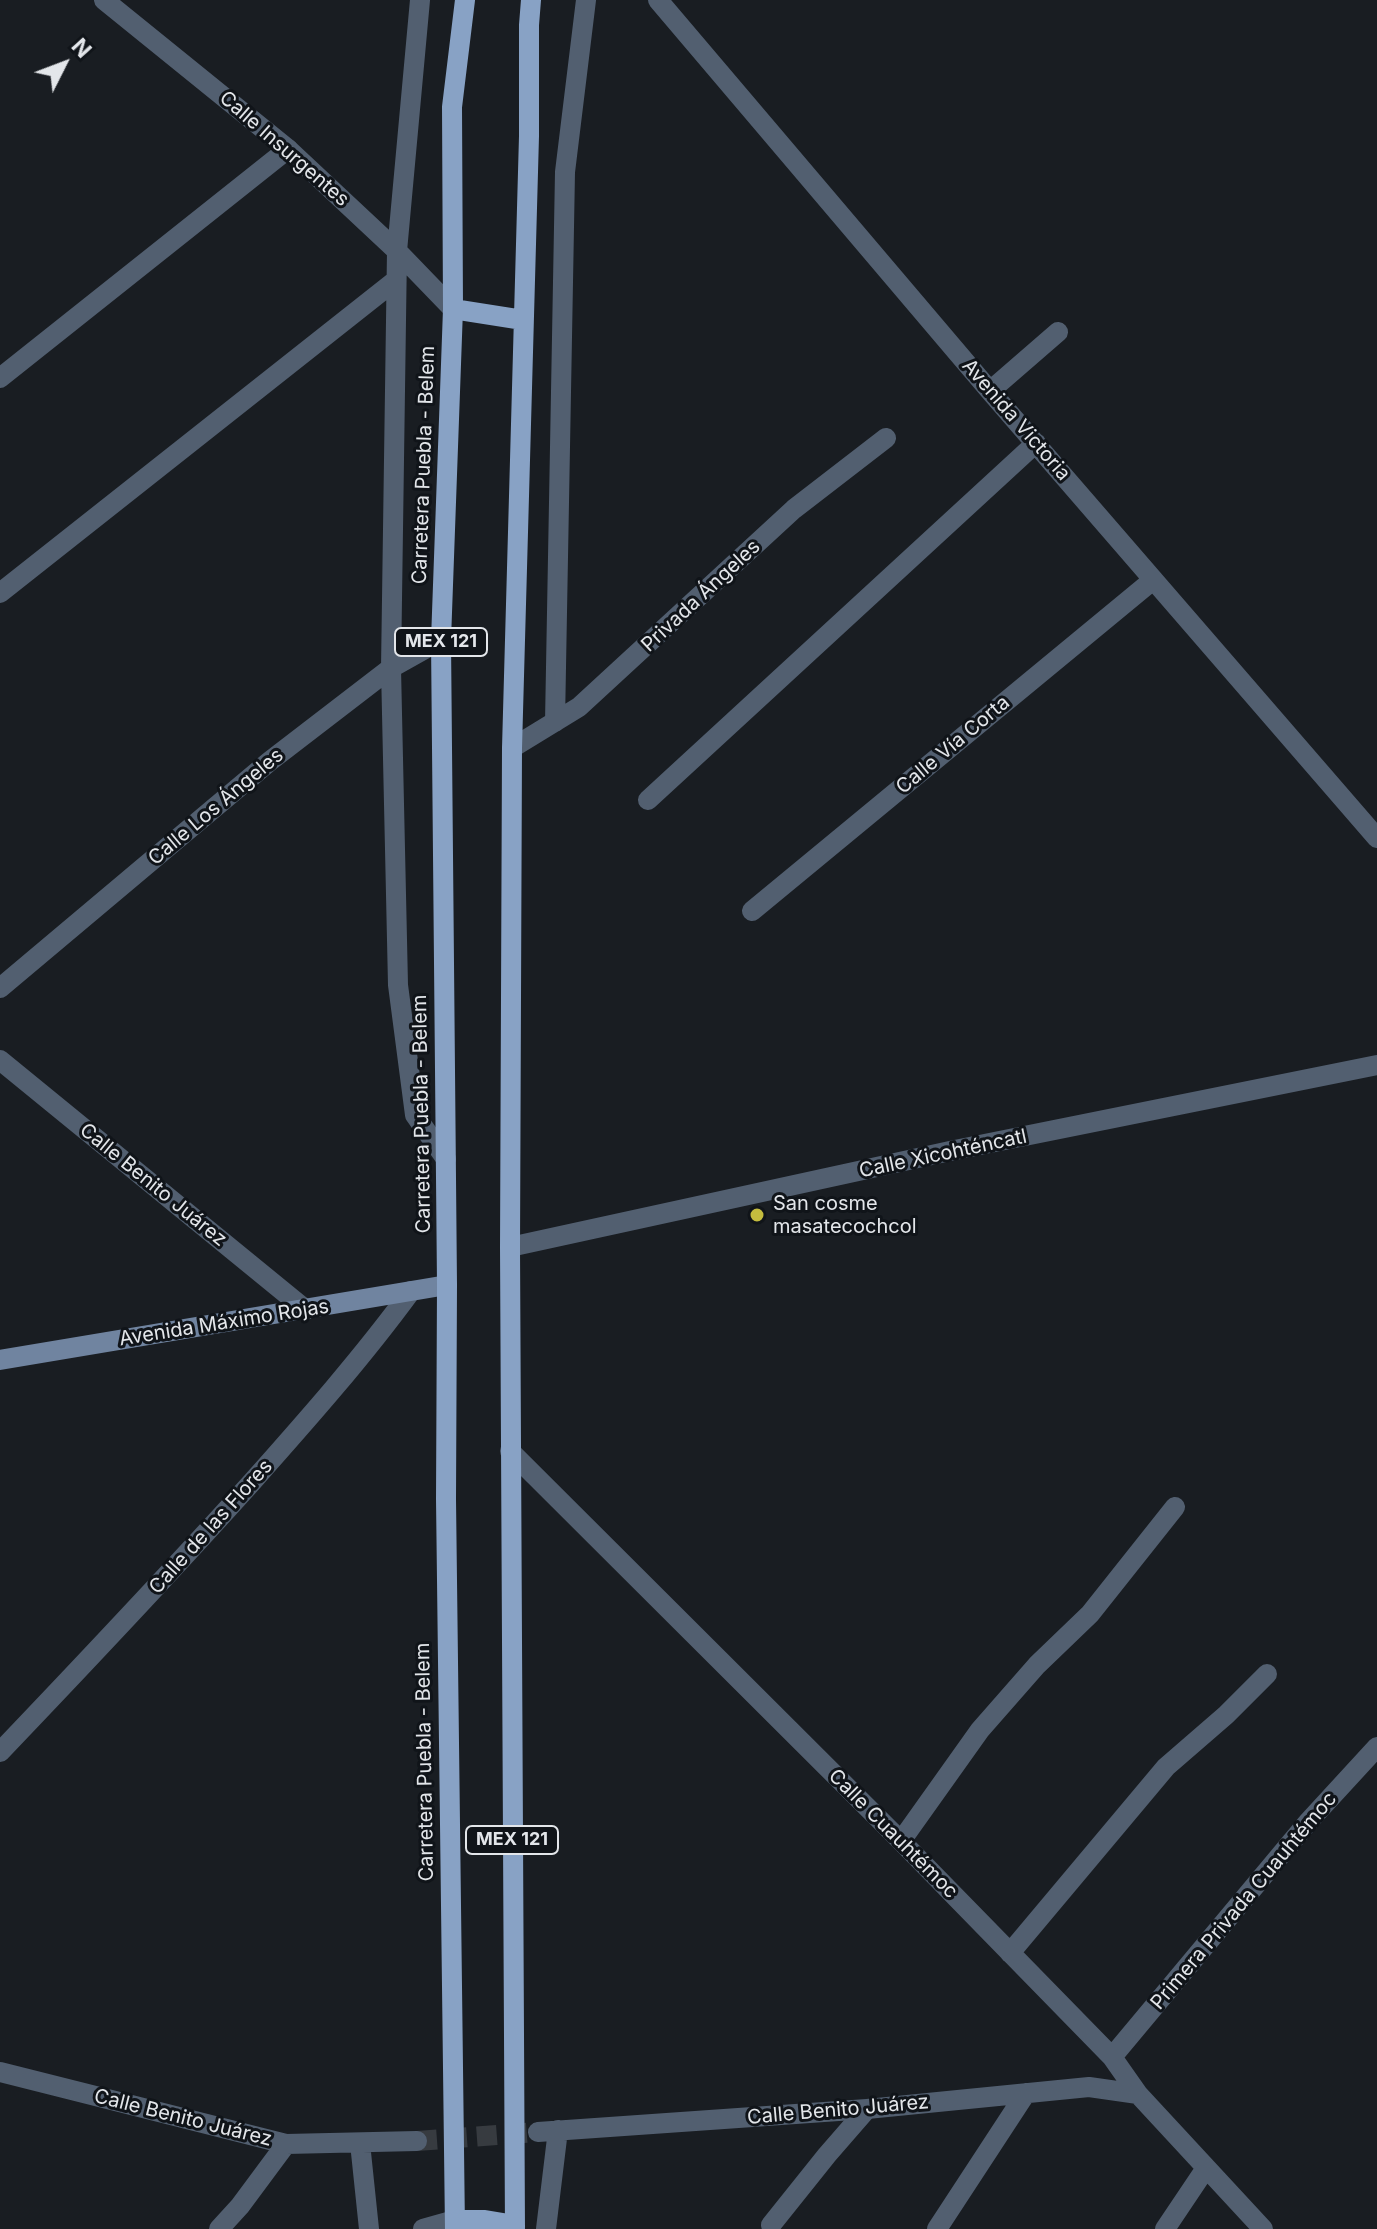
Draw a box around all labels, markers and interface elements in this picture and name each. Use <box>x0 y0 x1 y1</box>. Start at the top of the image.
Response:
north arrow <box>24 24 104 104</box>
text: N <box>67 33 97 63</box>
street label: Calle Insurgentes <box>214 86 354 212</box>
street label: Carretera Puebla - Belem <box>408 345 440 585</box>
street label: Avenida Victoria <box>957 354 1075 486</box>
street label: Privada Ángeles <box>637 535 765 657</box>
road number: MEX 121 <box>395 628 487 656</box>
street label: Calle Vía Corta <box>891 691 1015 799</box>
street label: Calle Los Ángeles <box>144 744 288 870</box>
street label: Carretera Puebla - Belem <box>408 994 436 1234</box>
street label: Calle Benito Juárez <box>75 1118 231 1252</box>
street label: Calle Xicohténcatl <box>857 1125 1029 1183</box>
place label: San cosme masatecochcol <box>773 1192 916 1239</box>
marker: San cosme masatecochcol <box>748 1206 766 1224</box>
street label: Avenida Máximo Rojas <box>117 1295 331 1351</box>
street label: Calle de las Flores <box>144 1455 278 1599</box>
street label: Carretera Puebla - Belem <box>411 1642 439 1882</box>
street label: Calle Cuauhtémoc <box>823 1764 963 1904</box>
street label: Primera Privada Cuauhtémoc <box>1146 1787 1342 2015</box>
road number: MEX 121 <box>466 1826 558 1854</box>
street label: Calle Benito Juárez <box>92 2084 274 2152</box>
street label: Calle Benito Juárez <box>746 2090 930 2130</box>

